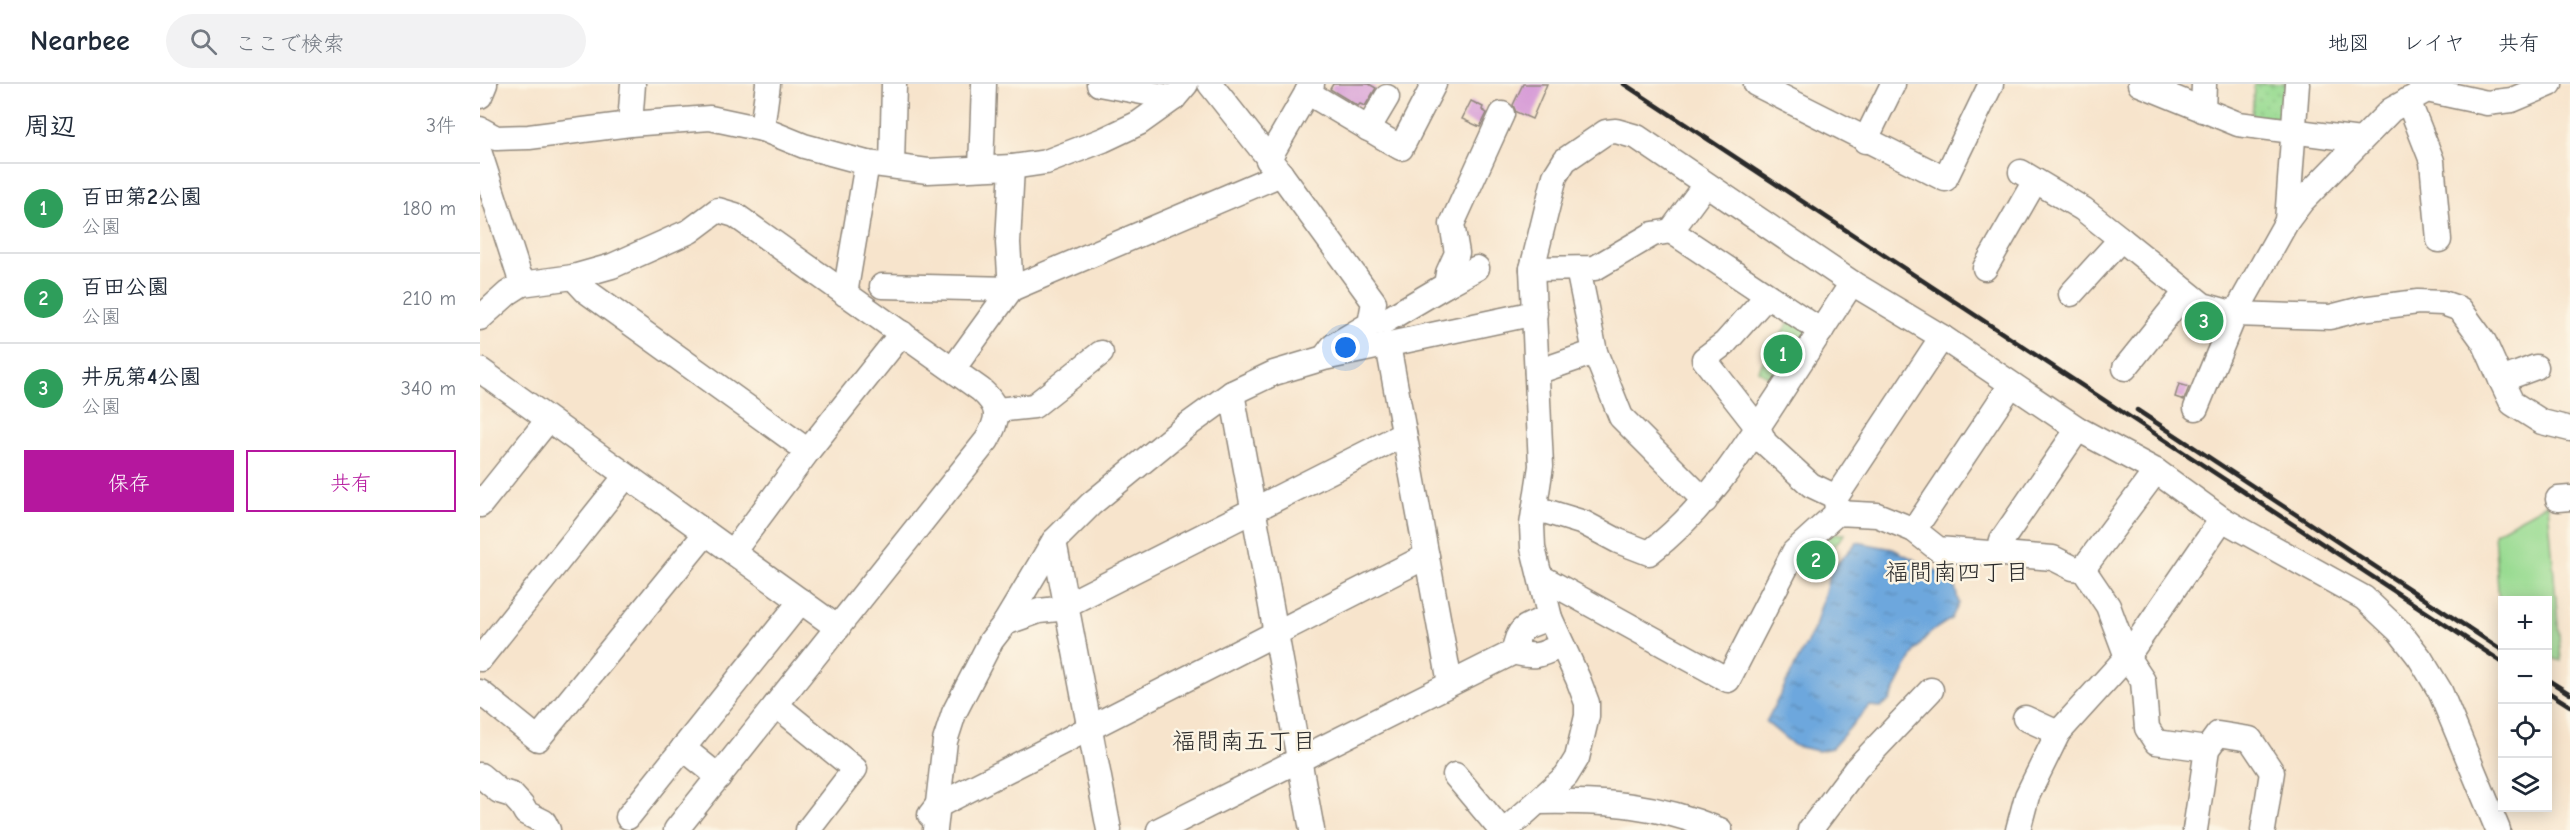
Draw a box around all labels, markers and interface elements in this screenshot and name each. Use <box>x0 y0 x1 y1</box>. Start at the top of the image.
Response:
search box <box>166 14 586 68</box>
text: Nearbee <box>30 25 130 57</box>
icon: search <box>187 25 220 58</box>
text: ここで検索 <box>235 31 345 57</box>
text: 地図 <box>2328 31 2370 55</box>
text: レイヤ <box>2403 31 2465 55</box>
text: 共有 <box>2498 31 2540 55</box>
text: 周辺 <box>24 112 76 142</box>
text: 3件 <box>426 114 456 137</box>
text: 百田第2公園 <box>81 184 202 210</box>
text: 1 <box>40 197 47 220</box>
text: 180 m <box>402 197 456 220</box>
text: 公園 <box>81 215 121 238</box>
text: 百田公園 <box>81 274 169 300</box>
text: 2 <box>39 287 48 310</box>
text: 210 m <box>402 287 456 310</box>
pin: 3 <box>2184 298 2224 344</box>
text: 公園 <box>81 305 121 328</box>
pin: 1 <box>1764 332 1802 376</box>
your location <box>1331 333 1360 362</box>
text: 井尻第4公園 <box>81 364 201 390</box>
text: 3 <box>39 377 48 400</box>
text: 340 m <box>401 377 456 400</box>
text: 公園 <box>81 395 121 418</box>
button: 保存 <box>24 450 234 512</box>
button: 共有 <box>246 450 456 512</box>
pin: 2 <box>1796 538 1836 582</box>
district label: 福間南四丁目 <box>1885 558 2029 586</box>
map controls <box>2498 596 2552 812</box>
button: + <box>2498 596 2552 650</box>
button: − <box>2498 650 2552 704</box>
button: locate <box>2498 704 2552 758</box>
district label: 福間南五丁目 <box>1172 727 1316 755</box>
button: layers <box>2498 758 2552 812</box>

